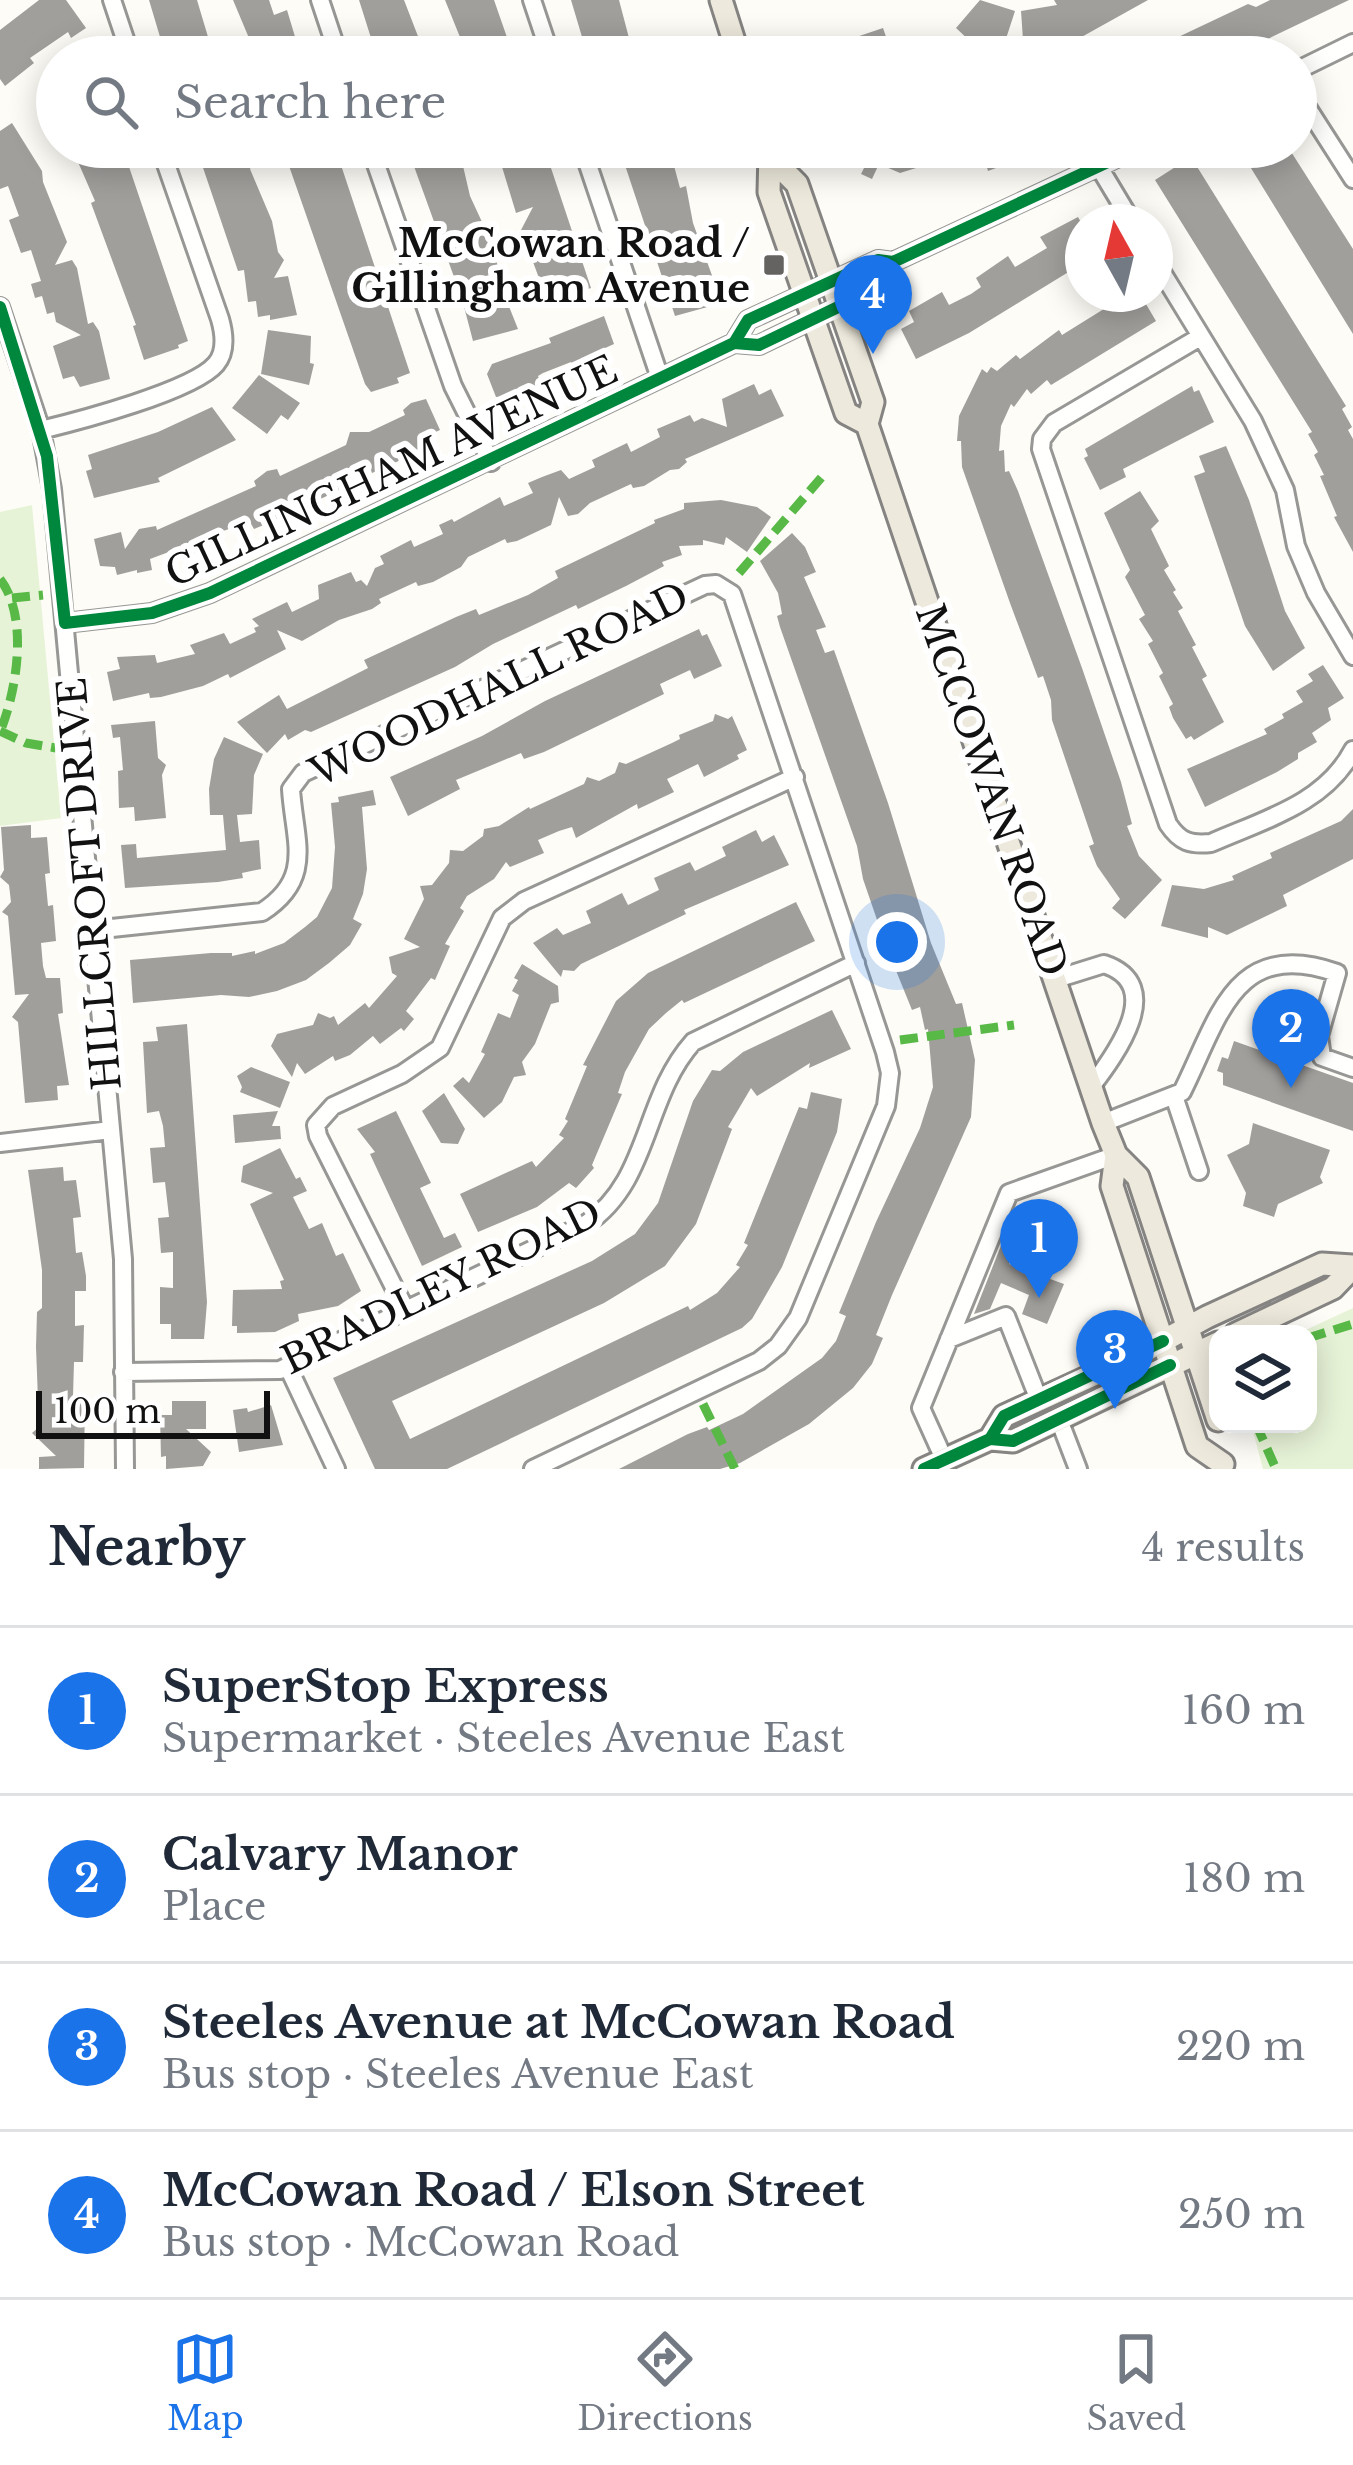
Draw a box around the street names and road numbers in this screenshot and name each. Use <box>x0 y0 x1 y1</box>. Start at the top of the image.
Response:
street label: GILLINGHAM AVENUE <box>157 345 625 598</box>
street label: WOODHALL ROAD <box>301 571 697 798</box>
street label: MCCOWAN ROAD <box>905 598 1078 983</box>
street label: HILLCROFT DRIVE <box>47 676 132 1092</box>
street label: BRADLEY ROAD <box>273 1188 609 1385</box>

